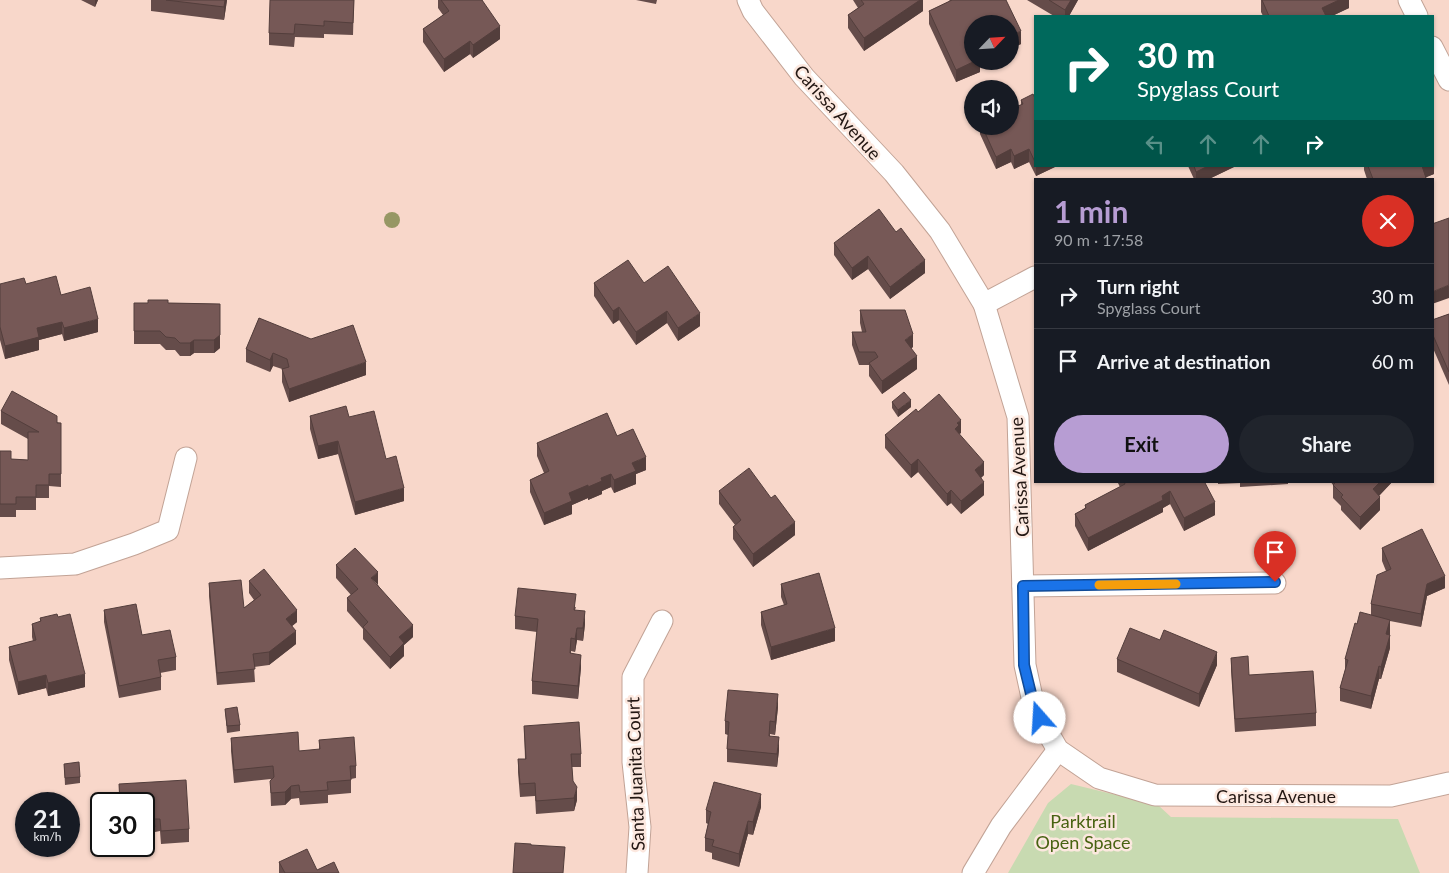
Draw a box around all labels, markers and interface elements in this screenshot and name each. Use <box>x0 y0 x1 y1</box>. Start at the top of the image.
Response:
north arrow <box>964 15 1019 70</box>
map controls <box>964 15 1019 135</box>
text: 30 m <box>1137 33 1215 75</box>
icon: right <box>1054 35 1119 100</box>
street label: Carissa Avenue <box>790 60 886 164</box>
text: Spyglass Court <box>1137 75 1279 102</box>
button: sound <box>964 80 1019 135</box>
icon: left <box>1141 130 1169 158</box>
icon: ahead <box>1194 130 1222 158</box>
icon: ahead <box>1247 130 1275 158</box>
icon: right <box>1300 130 1328 158</box>
text: 1 min <box>1054 193 1128 229</box>
button: close <box>1362 195 1414 247</box>
text: 90 m · 17:58 <box>1054 230 1143 249</box>
text: Turn right <box>1097 275 1179 298</box>
icon: right <box>1054 282 1082 310</box>
text: 30 m <box>1371 285 1414 308</box>
text: Spyglass Court <box>1097 298 1200 317</box>
icon: arrive <box>1054 347 1082 375</box>
text: Arrive at destination <box>1097 350 1270 373</box>
text: 60 m <box>1371 350 1414 373</box>
button: Exit <box>1054 415 1229 473</box>
button: Share <box>1239 415 1414 473</box>
street label: Carissa Avenue <box>1005 417 1033 537</box>
pin <box>1254 531 1296 582</box>
icon: arrive <box>1261 538 1289 566</box>
position arrow <box>1013 691 1065 743</box>
street label: Santa Juanita Court <box>621 696 649 851</box>
street label: Carissa Avenue <box>1216 785 1336 807</box>
speed limit sign: 30 <box>90 792 155 857</box>
text: 21 <box>33 803 62 833</box>
park label: Parktrail Open Space <box>1035 810 1131 853</box>
text: km/h <box>33 829 62 844</box>

